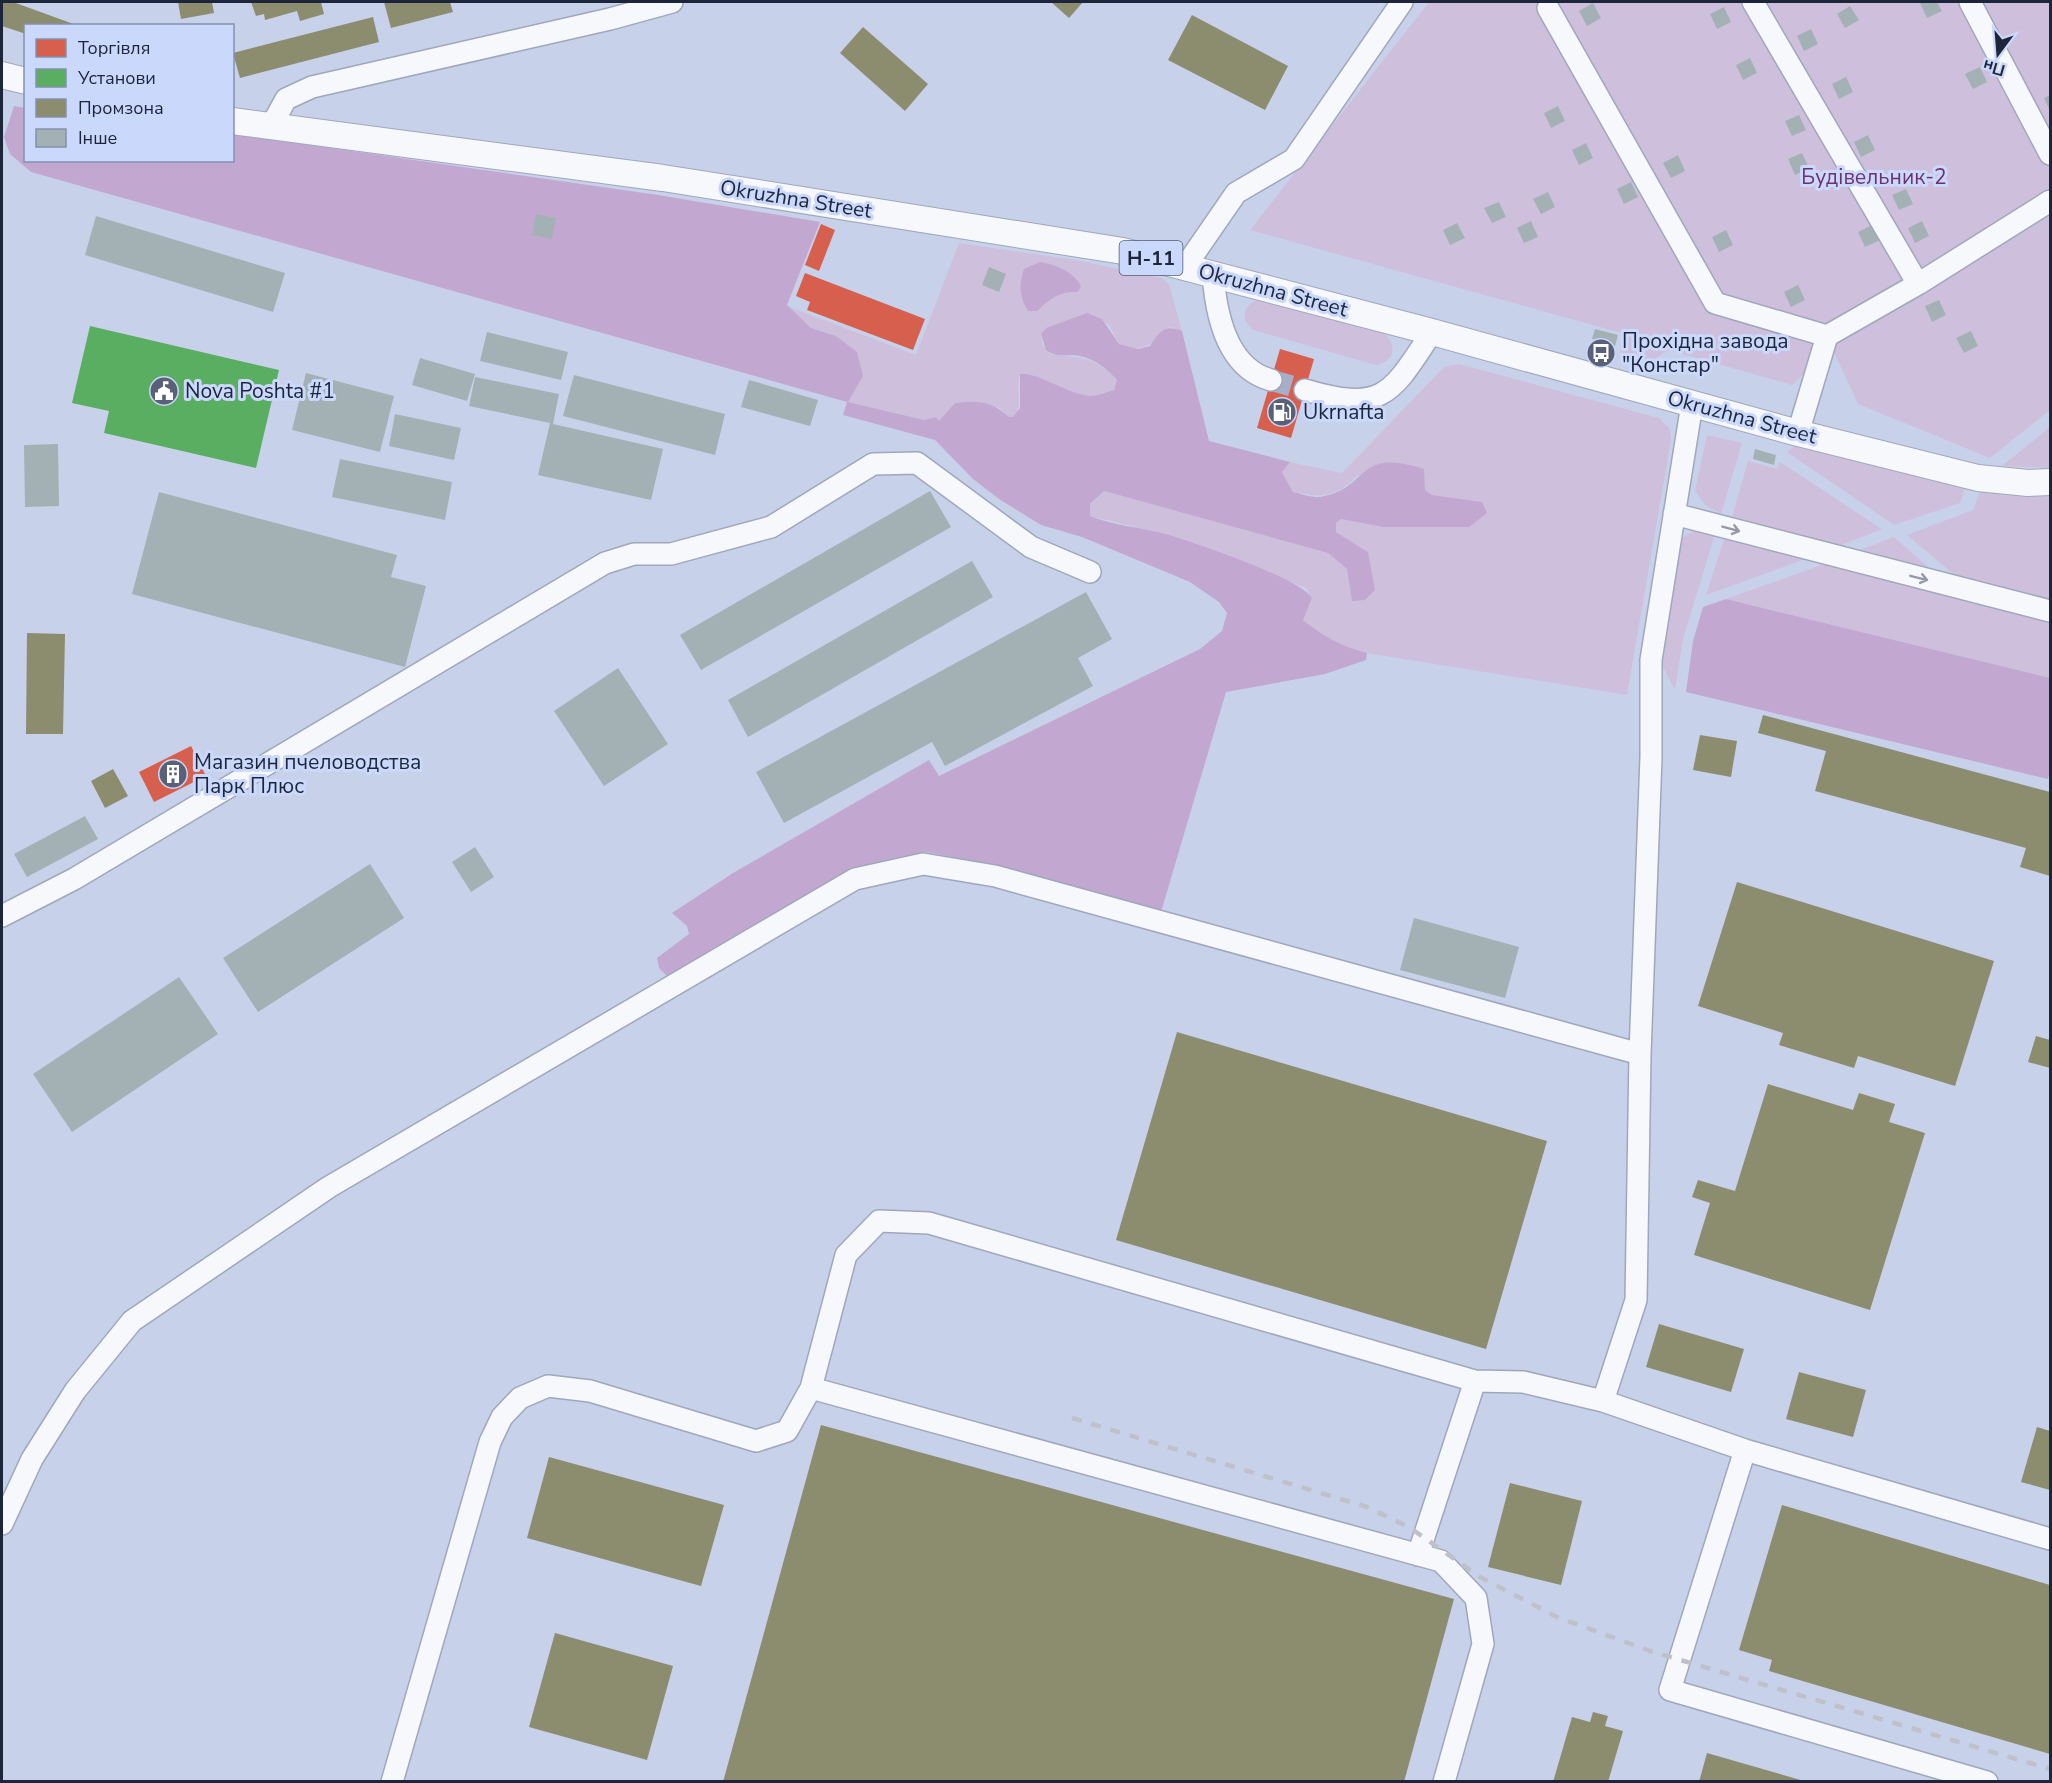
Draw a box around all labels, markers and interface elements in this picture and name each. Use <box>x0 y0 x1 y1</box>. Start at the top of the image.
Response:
legend <box>24 24 234 162</box>
north arrow <box>1968 24 2028 84</box>
text: Торгівля <box>78 36 150 60</box>
text: Пн <box>1981 54 2008 81</box>
text: Установи <box>77 66 156 90</box>
text: Промзона <box>78 96 164 120</box>
text: Інше <box>78 126 117 150</box>
park label: Будівельник-2 <box>1801 163 1947 191</box>
street label: Okruzhna Street <box>718 173 875 225</box>
road number: Н-11 <box>1120 241 1182 275</box>
street label: Okruzhna Street <box>1195 257 1351 324</box>
place label: Прохідна завода "Констар" <box>1622 327 1789 379</box>
bus stop icon: Прохідна завода "Констар" <box>1585 337 1617 369</box>
public building icon: Nova Poshta #1 <box>148 375 180 407</box>
place label: Nova Poshta #1 <box>185 377 335 405</box>
street label: Okruzhna Street <box>1664 384 1820 451</box>
fuel station icon: Ukrnafta <box>1266 396 1298 428</box>
place label: Ukrnafta <box>1303 398 1384 426</box>
one-way arrow <box>1721 523 1740 535</box>
one-way arrow <box>1910 572 1929 584</box>
place label: Магазин пчеловодства Парк Плюс <box>194 748 421 800</box>
building icon: Магазин пчеловодства Парк Плюс <box>157 758 189 790</box>

